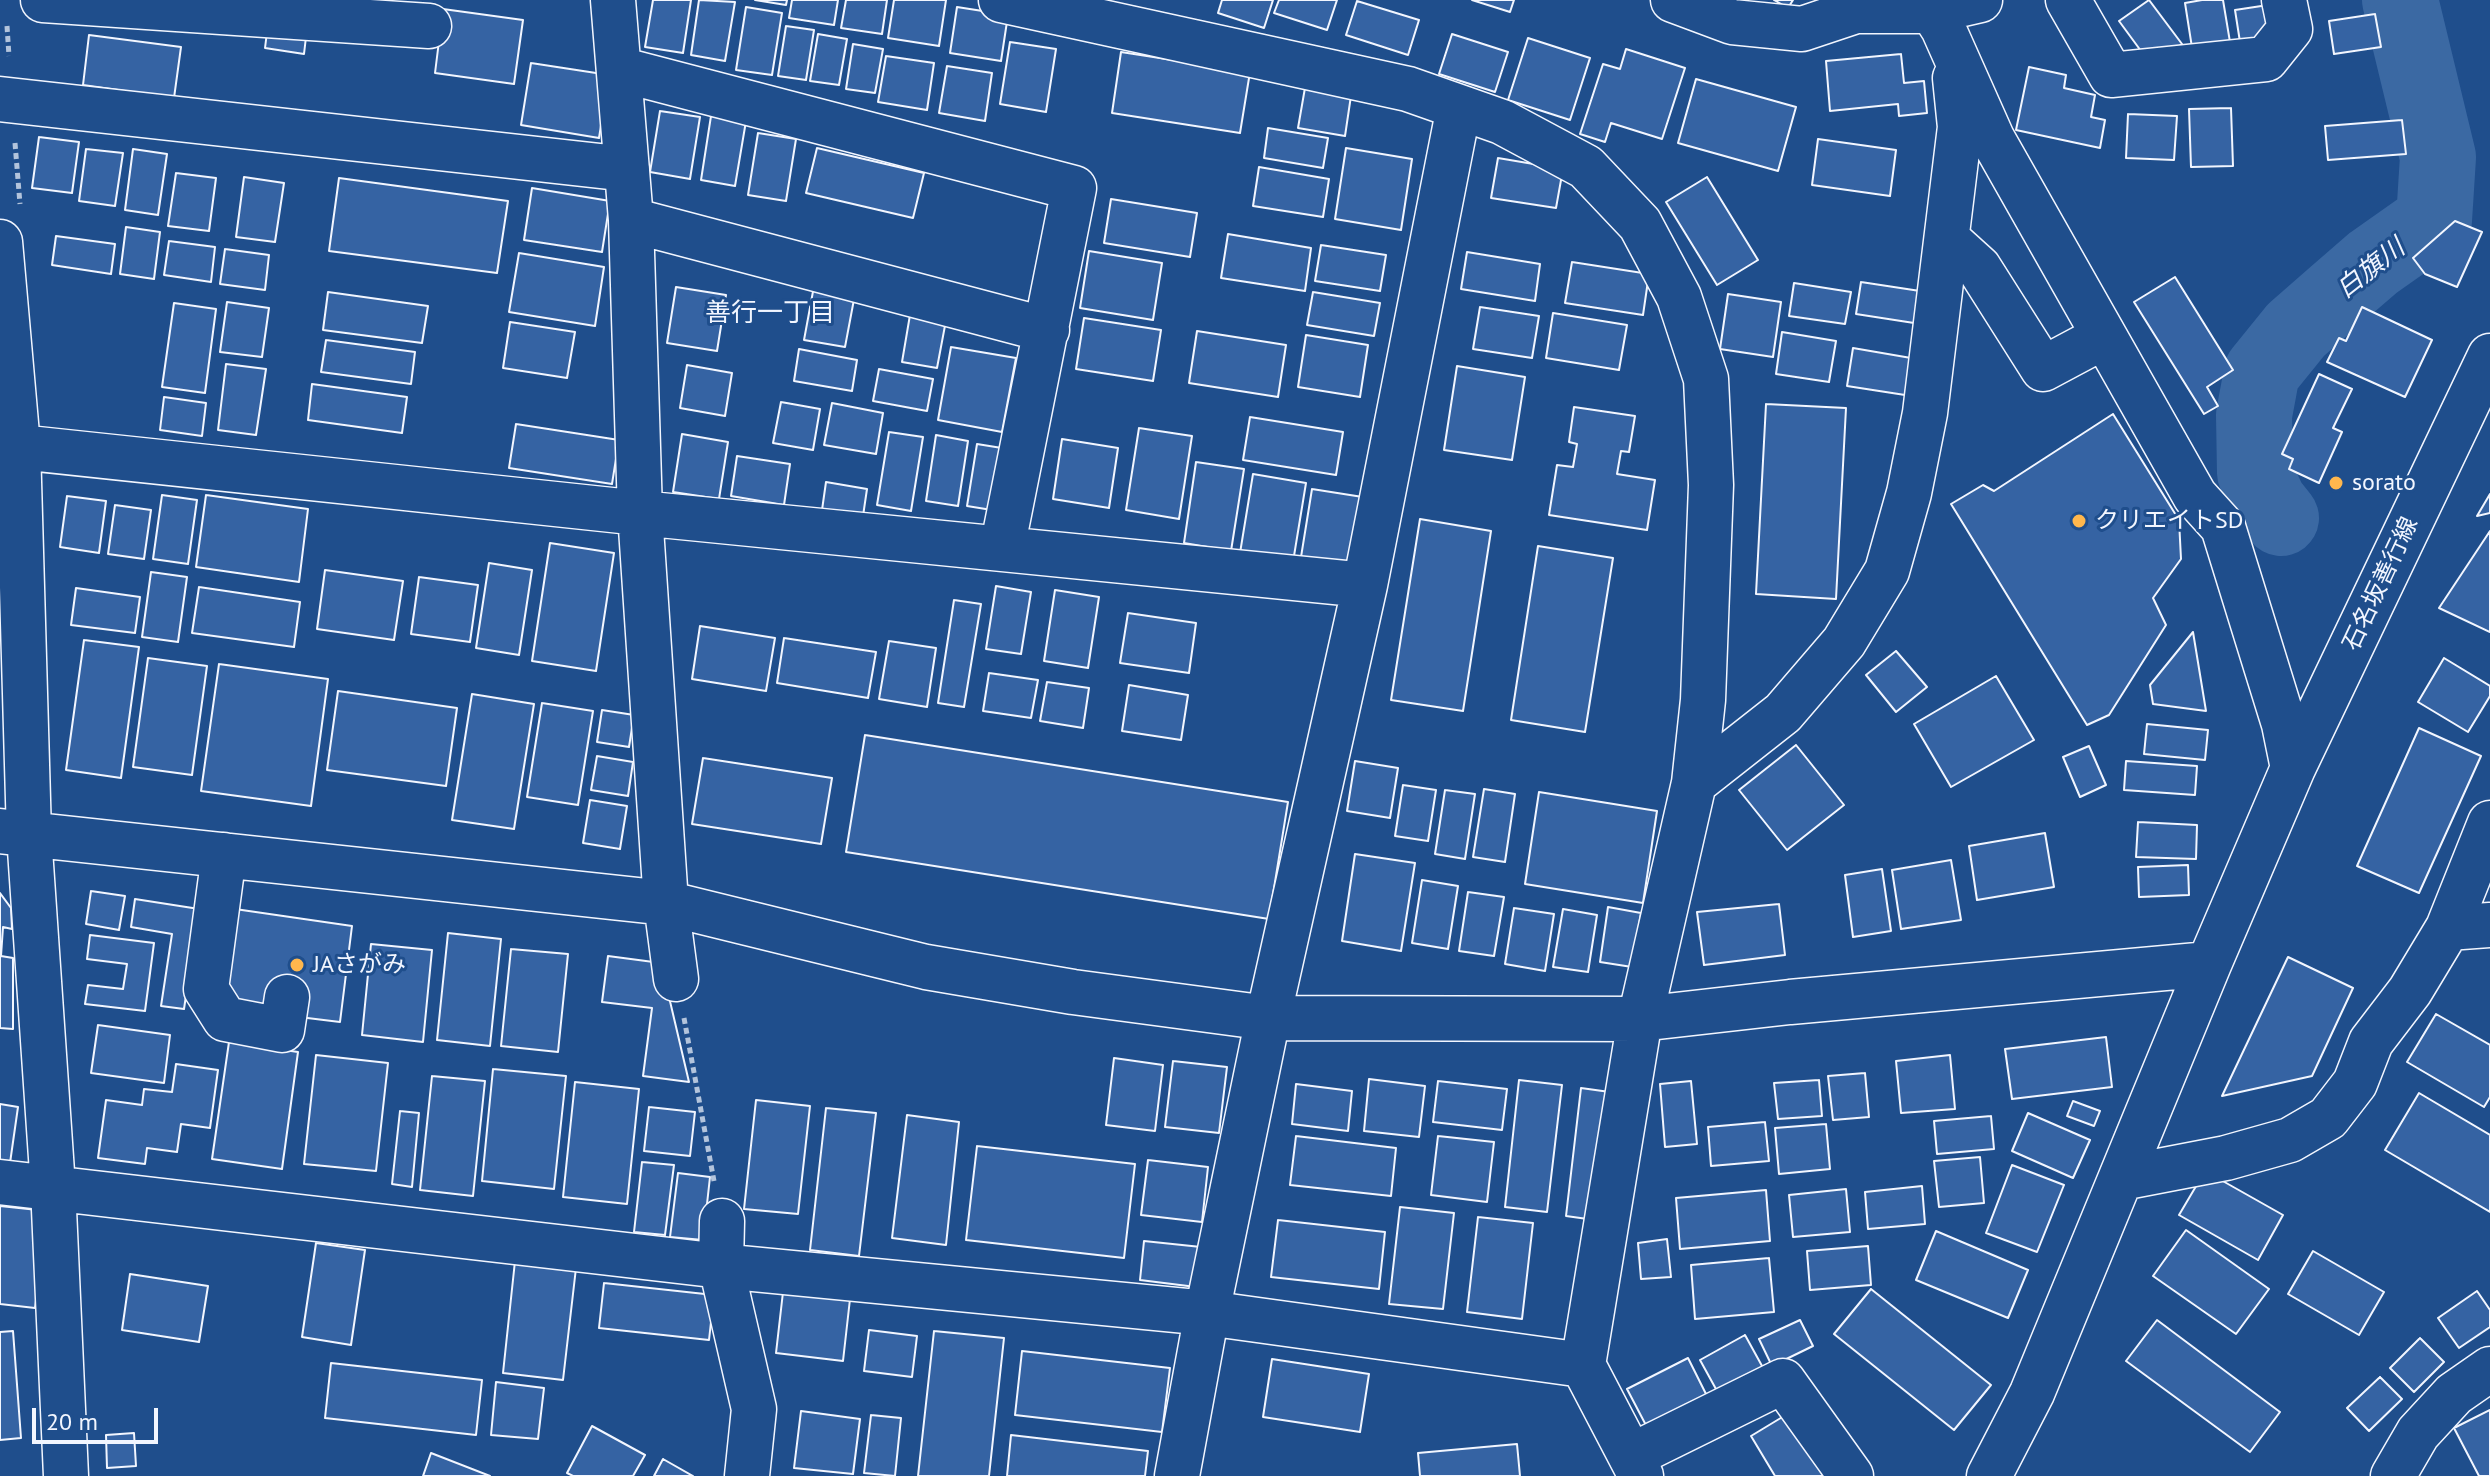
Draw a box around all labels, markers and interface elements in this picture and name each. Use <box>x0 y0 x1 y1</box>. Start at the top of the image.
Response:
water label: 白旗川 <box>2331 233 2411 305</box>
district label: 善行一丁目 <box>705 298 835 330</box>
place label: sorato <box>2352 469 2416 497</box>
marker: sorato <box>2327 474 2345 492</box>
place label: クリエイトSD <box>2095 507 2243 535</box>
marker: クリエイトSD <box>2070 512 2088 530</box>
street label: 石名坂善行線 <box>2338 513 2424 655</box>
place label: JAさがみ <box>313 951 406 979</box>
marker: JAさがみ <box>288 956 306 974</box>
scale bar <box>36 1392 162 1442</box>
text: 20 m <box>46 1406 98 1437</box>

